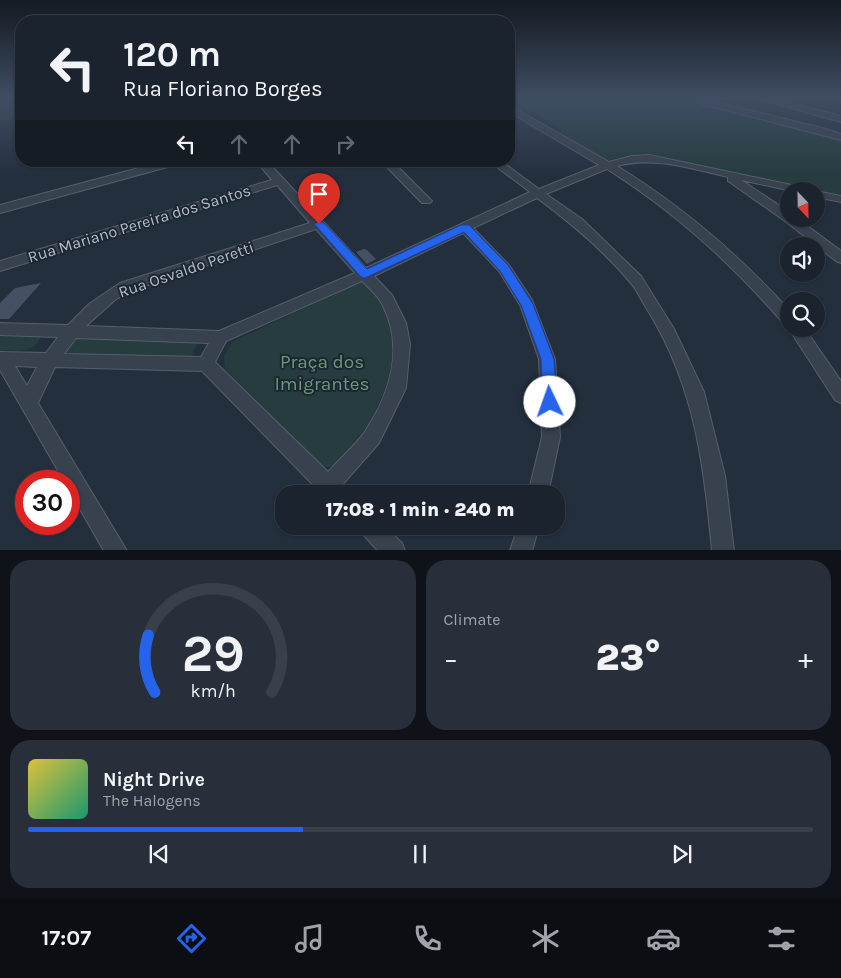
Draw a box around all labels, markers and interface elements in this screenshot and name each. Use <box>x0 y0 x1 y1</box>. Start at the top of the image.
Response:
text: 120 m <box>123 34 221 75</box>
icon: left <box>40 35 105 100</box>
text: Rua Floriano Borges <box>123 76 323 102</box>
icon: left <box>172 130 200 158</box>
icon: ahead <box>225 130 253 158</box>
icon: ahead <box>278 130 306 158</box>
icon: right <box>331 130 359 158</box>
pin <box>298 173 340 224</box>
street label: Rua Mariano Pereira dos Santos <box>25 180 253 266</box>
icon: arrive <box>305 180 333 208</box>
north arrow <box>780 182 825 228</box>
map controls <box>780 182 825 337</box>
street label: Rua Osvaldo Peretti <box>116 237 256 302</box>
button: sound <box>780 237 825 282</box>
button: search <box>780 292 825 337</box>
park label: Praça dos Imigrantes <box>274 351 370 395</box>
position arrow <box>523 375 575 427</box>
speed limit sign: 30 <box>15 470 80 535</box>
text: 17:08 · 1 min · 240 m <box>325 499 515 521</box>
text: Climate <box>444 610 501 629</box>
text: 29 <box>181 623 244 684</box>
text: 23° <box>595 635 661 680</box>
text: − <box>444 642 458 675</box>
text: + <box>798 642 813 675</box>
text: km/h <box>190 681 235 702</box>
text: Night Drive <box>103 769 205 791</box>
text: The Halogens <box>103 791 201 810</box>
icon: previous <box>145 840 173 868</box>
icon: pause <box>406 840 434 868</box>
icon: next <box>668 840 696 868</box>
icon: directions <box>174 921 209 956</box>
icon: music <box>292 921 327 956</box>
icon: phone <box>410 921 445 956</box>
icon: climate <box>528 921 563 956</box>
icon: car <box>646 921 681 956</box>
icon: filters <box>764 921 799 956</box>
text: 17:07 <box>42 925 91 951</box>

